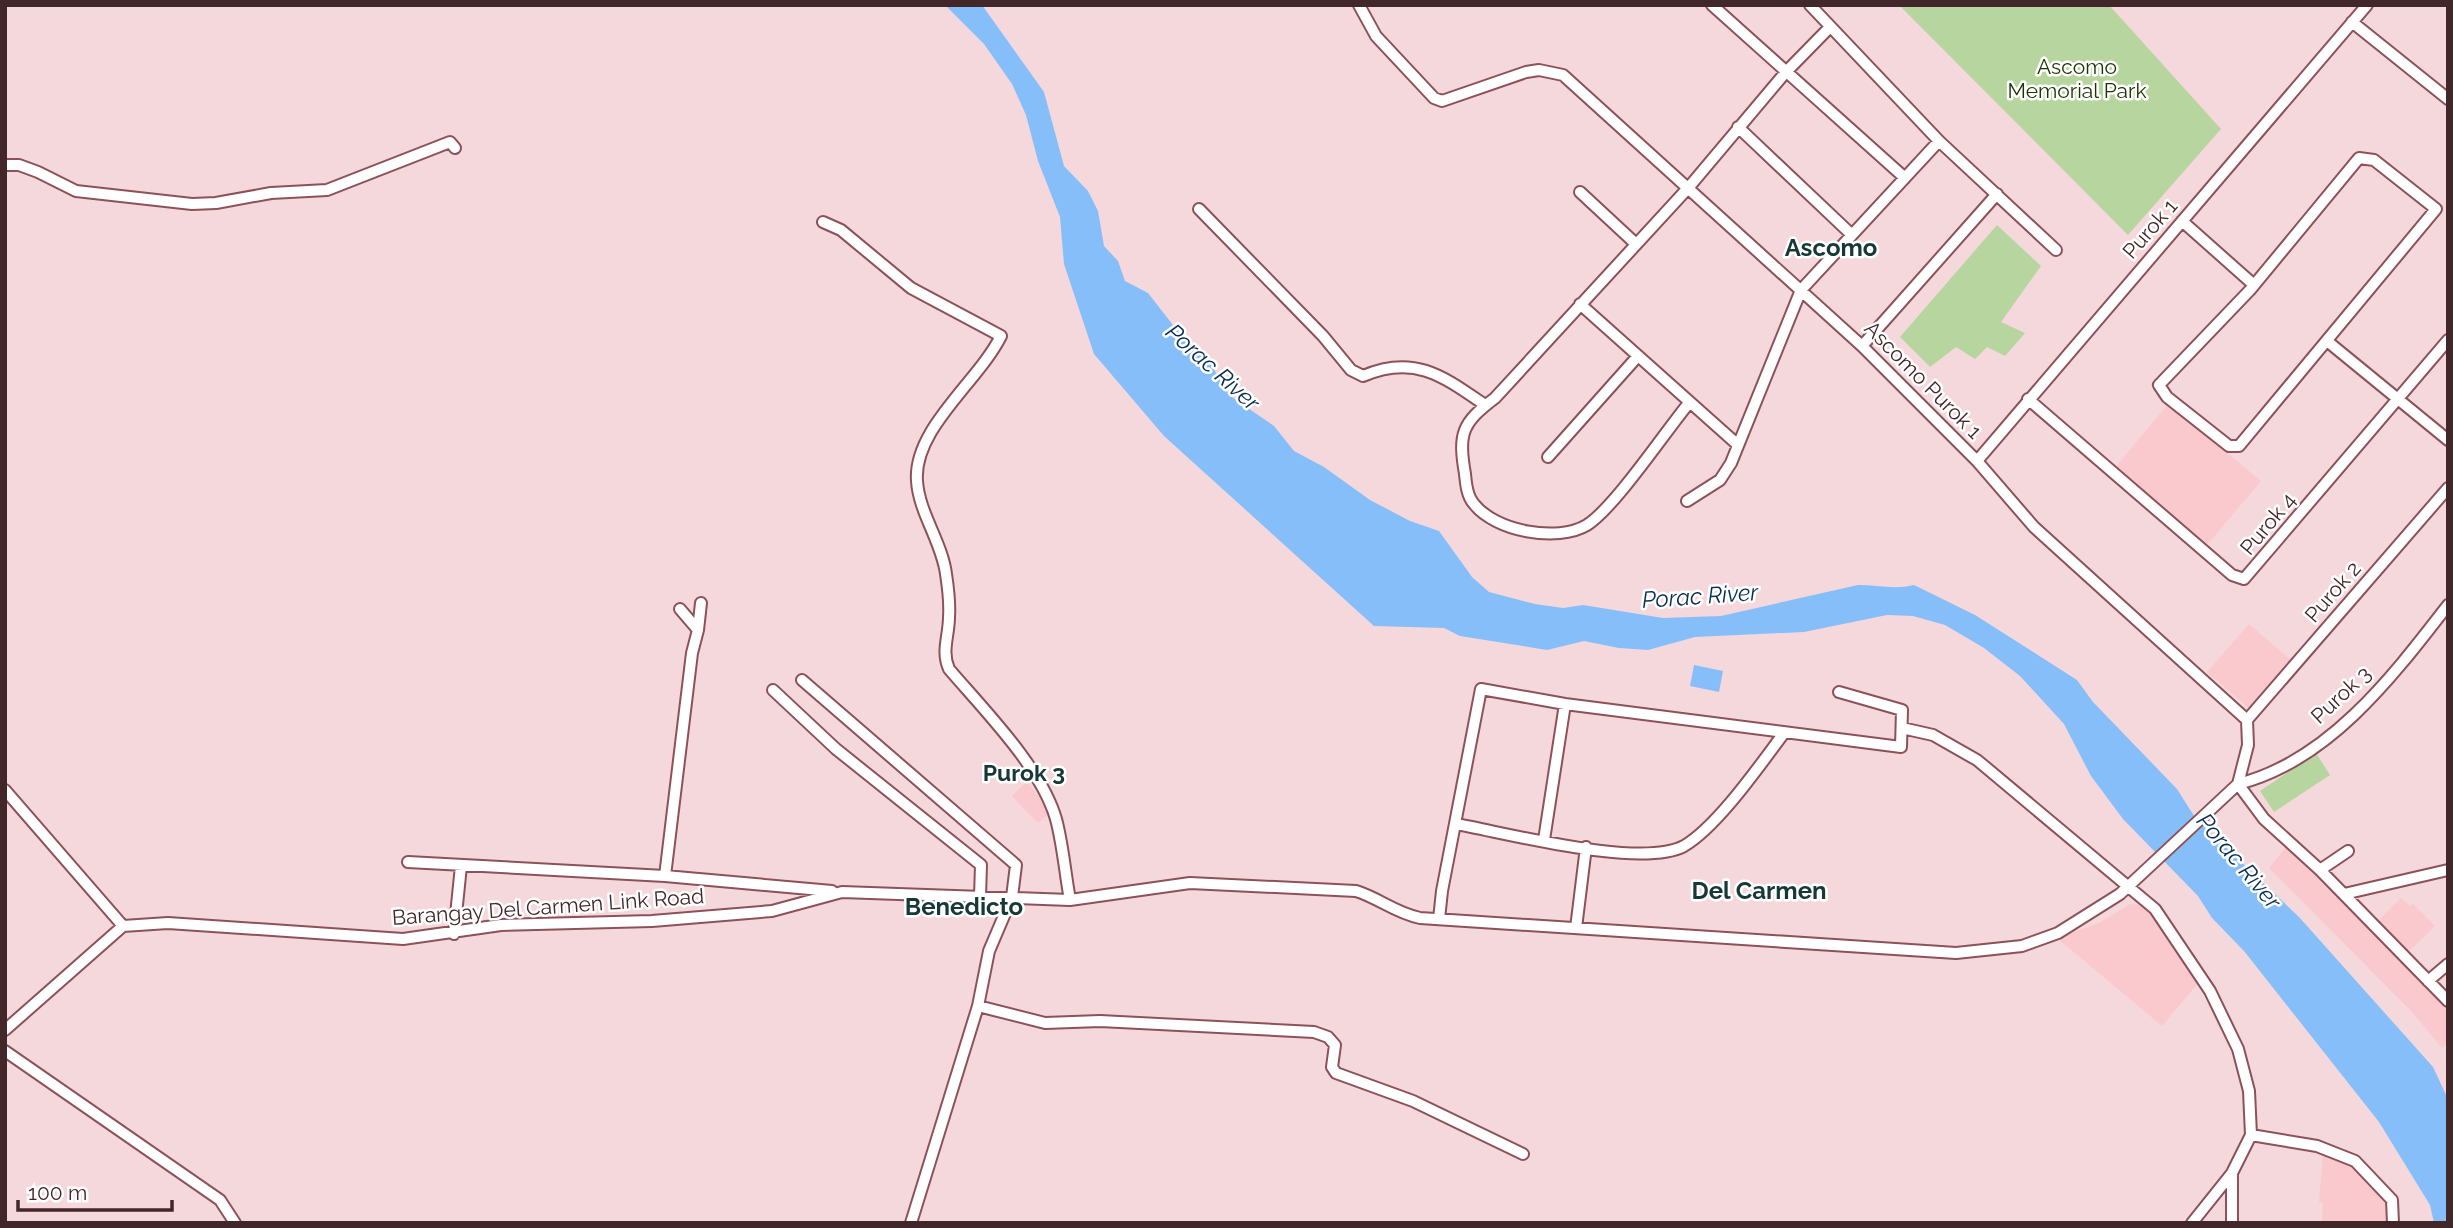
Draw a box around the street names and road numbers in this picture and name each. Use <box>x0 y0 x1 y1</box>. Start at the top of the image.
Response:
street label: Purok 1 <box>2117 194 2182 263</box>
street label: Ascomo Purok 1 <box>1859 316 1987 444</box>
street label: Purok 4 <box>2235 488 2301 560</box>
street label: Purok 2 <box>2299 556 2366 627</box>
street label: Purok 3 <box>2306 661 2376 729</box>
street label: Barangay Del Carmen Link Road <box>391 883 705 930</box>

